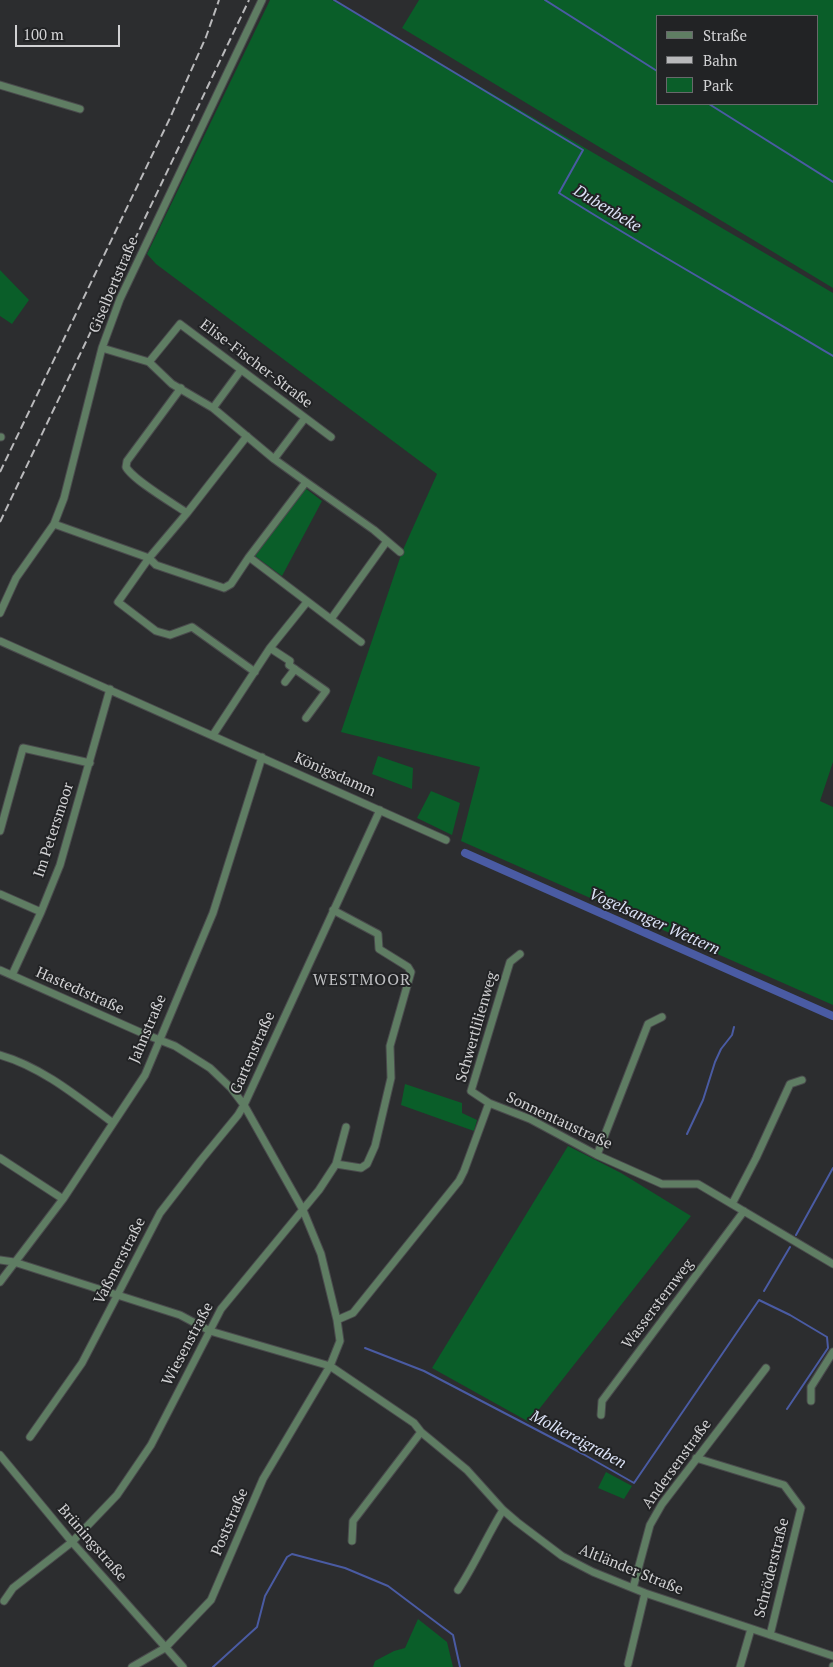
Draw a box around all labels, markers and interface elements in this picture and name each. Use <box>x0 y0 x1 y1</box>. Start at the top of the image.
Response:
scale bar <box>18 15 122 47</box>
legend <box>656 15 818 105</box>
text: 100 m <box>23 24 64 44</box>
text: Straße <box>703 25 747 45</box>
text: Bahn <box>703 50 738 70</box>
text: Park <box>703 75 733 95</box>
water label: Dubenbeke <box>570 181 644 237</box>
street label: Giselbertstraße <box>86 234 142 336</box>
street label: Elise-Fischer-Straße <box>196 316 316 412</box>
street label: Königsdamm <box>292 749 378 801</box>
street label: Im Petersmoor <box>30 780 78 880</box>
water label: Vogelsanger Wettern <box>586 884 722 960</box>
street label: Hastedtstraße <box>33 964 127 1018</box>
district label: WESTMOOR <box>312 970 412 990</box>
street label: Schwertlilienweg <box>453 970 501 1084</box>
street label: Jahnstraße <box>125 992 171 1066</box>
street label: Gartenstraße <box>227 1009 279 1097</box>
street label: Sonnentaustraße <box>503 1089 615 1153</box>
street label: Vaßmerstraße <box>90 1215 150 1307</box>
street label: Wassersternweg <box>619 1256 697 1352</box>
street label: Wiesenstraße <box>159 1299 217 1389</box>
water label: Molkereigraben <box>527 1407 629 1473</box>
street label: Andersenstraße <box>638 1416 716 1512</box>
street label: Poststraße <box>208 1486 252 1558</box>
street label: Brüningstraße <box>54 1501 130 1585</box>
street label: Schröderstraße <box>751 1516 793 1620</box>
street label: Altländer Straße <box>576 1541 686 1599</box>

